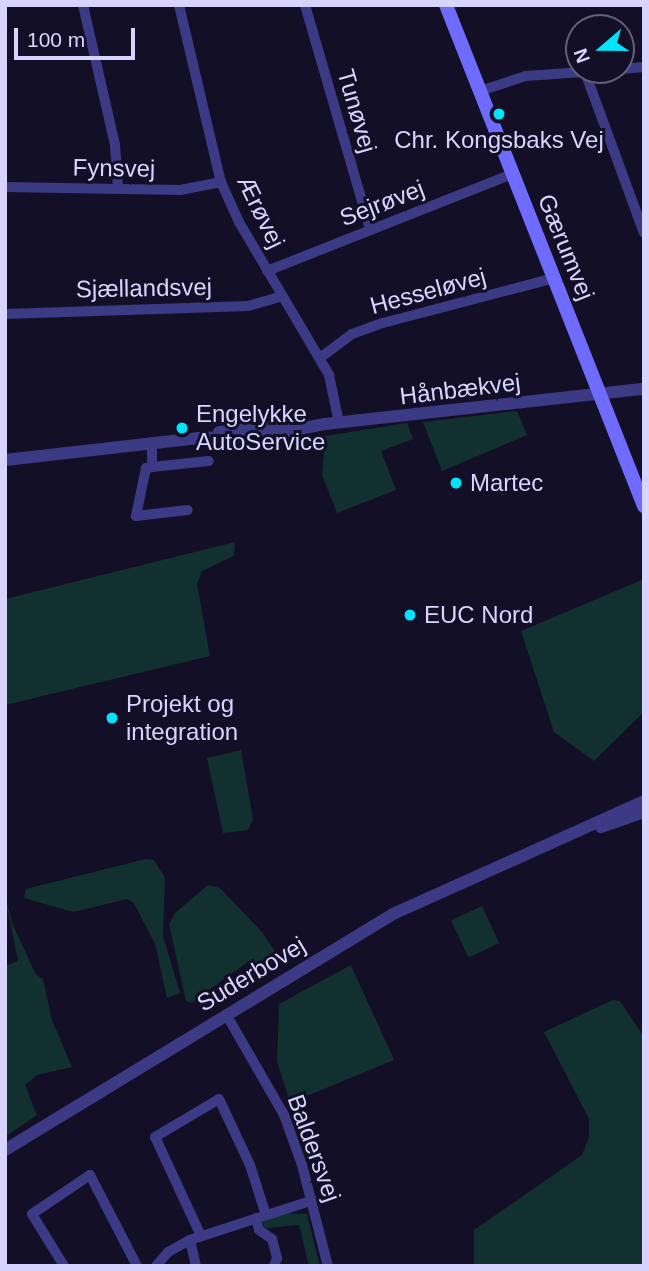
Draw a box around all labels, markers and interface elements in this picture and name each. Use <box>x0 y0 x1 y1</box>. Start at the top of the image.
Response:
scale bar <box>18 14 138 58</box>
north arrow <box>565 14 635 84</box>
text: 100 m <box>27 28 85 51</box>
text: N <box>569 46 594 66</box>
street label: Tunøvej <box>331 66 383 156</box>
marker: Chr. Kongsbaks Vej <box>491 106 507 122</box>
place label: Chr. Kongsbaks Vej <box>394 126 604 154</box>
street label: Fynsvej <box>72 153 156 183</box>
street label: Ærøvej <box>231 171 291 253</box>
street label: Sejrøvej <box>336 174 428 232</box>
street label: Gærumvej <box>532 190 600 304</box>
street label: Hesseløvej <box>367 262 489 320</box>
street label: Sjællandsvej <box>76 272 212 304</box>
street label: Hånbækvej <box>398 367 522 411</box>
place label: Engelykke AutoService <box>196 400 325 456</box>
marker: Engelykke AutoService <box>174 420 190 436</box>
place label: Martec <box>470 469 543 497</box>
marker: Martec <box>448 475 464 491</box>
place label: EUC Nord <box>424 601 533 629</box>
marker: EUC Nord <box>402 607 418 623</box>
place label: Projekt og integration <box>126 690 238 746</box>
marker: Projekt og integration <box>104 710 120 726</box>
street label: Suderbovej <box>192 930 310 1018</box>
street label: Baldersvej <box>281 1090 347 1206</box>

